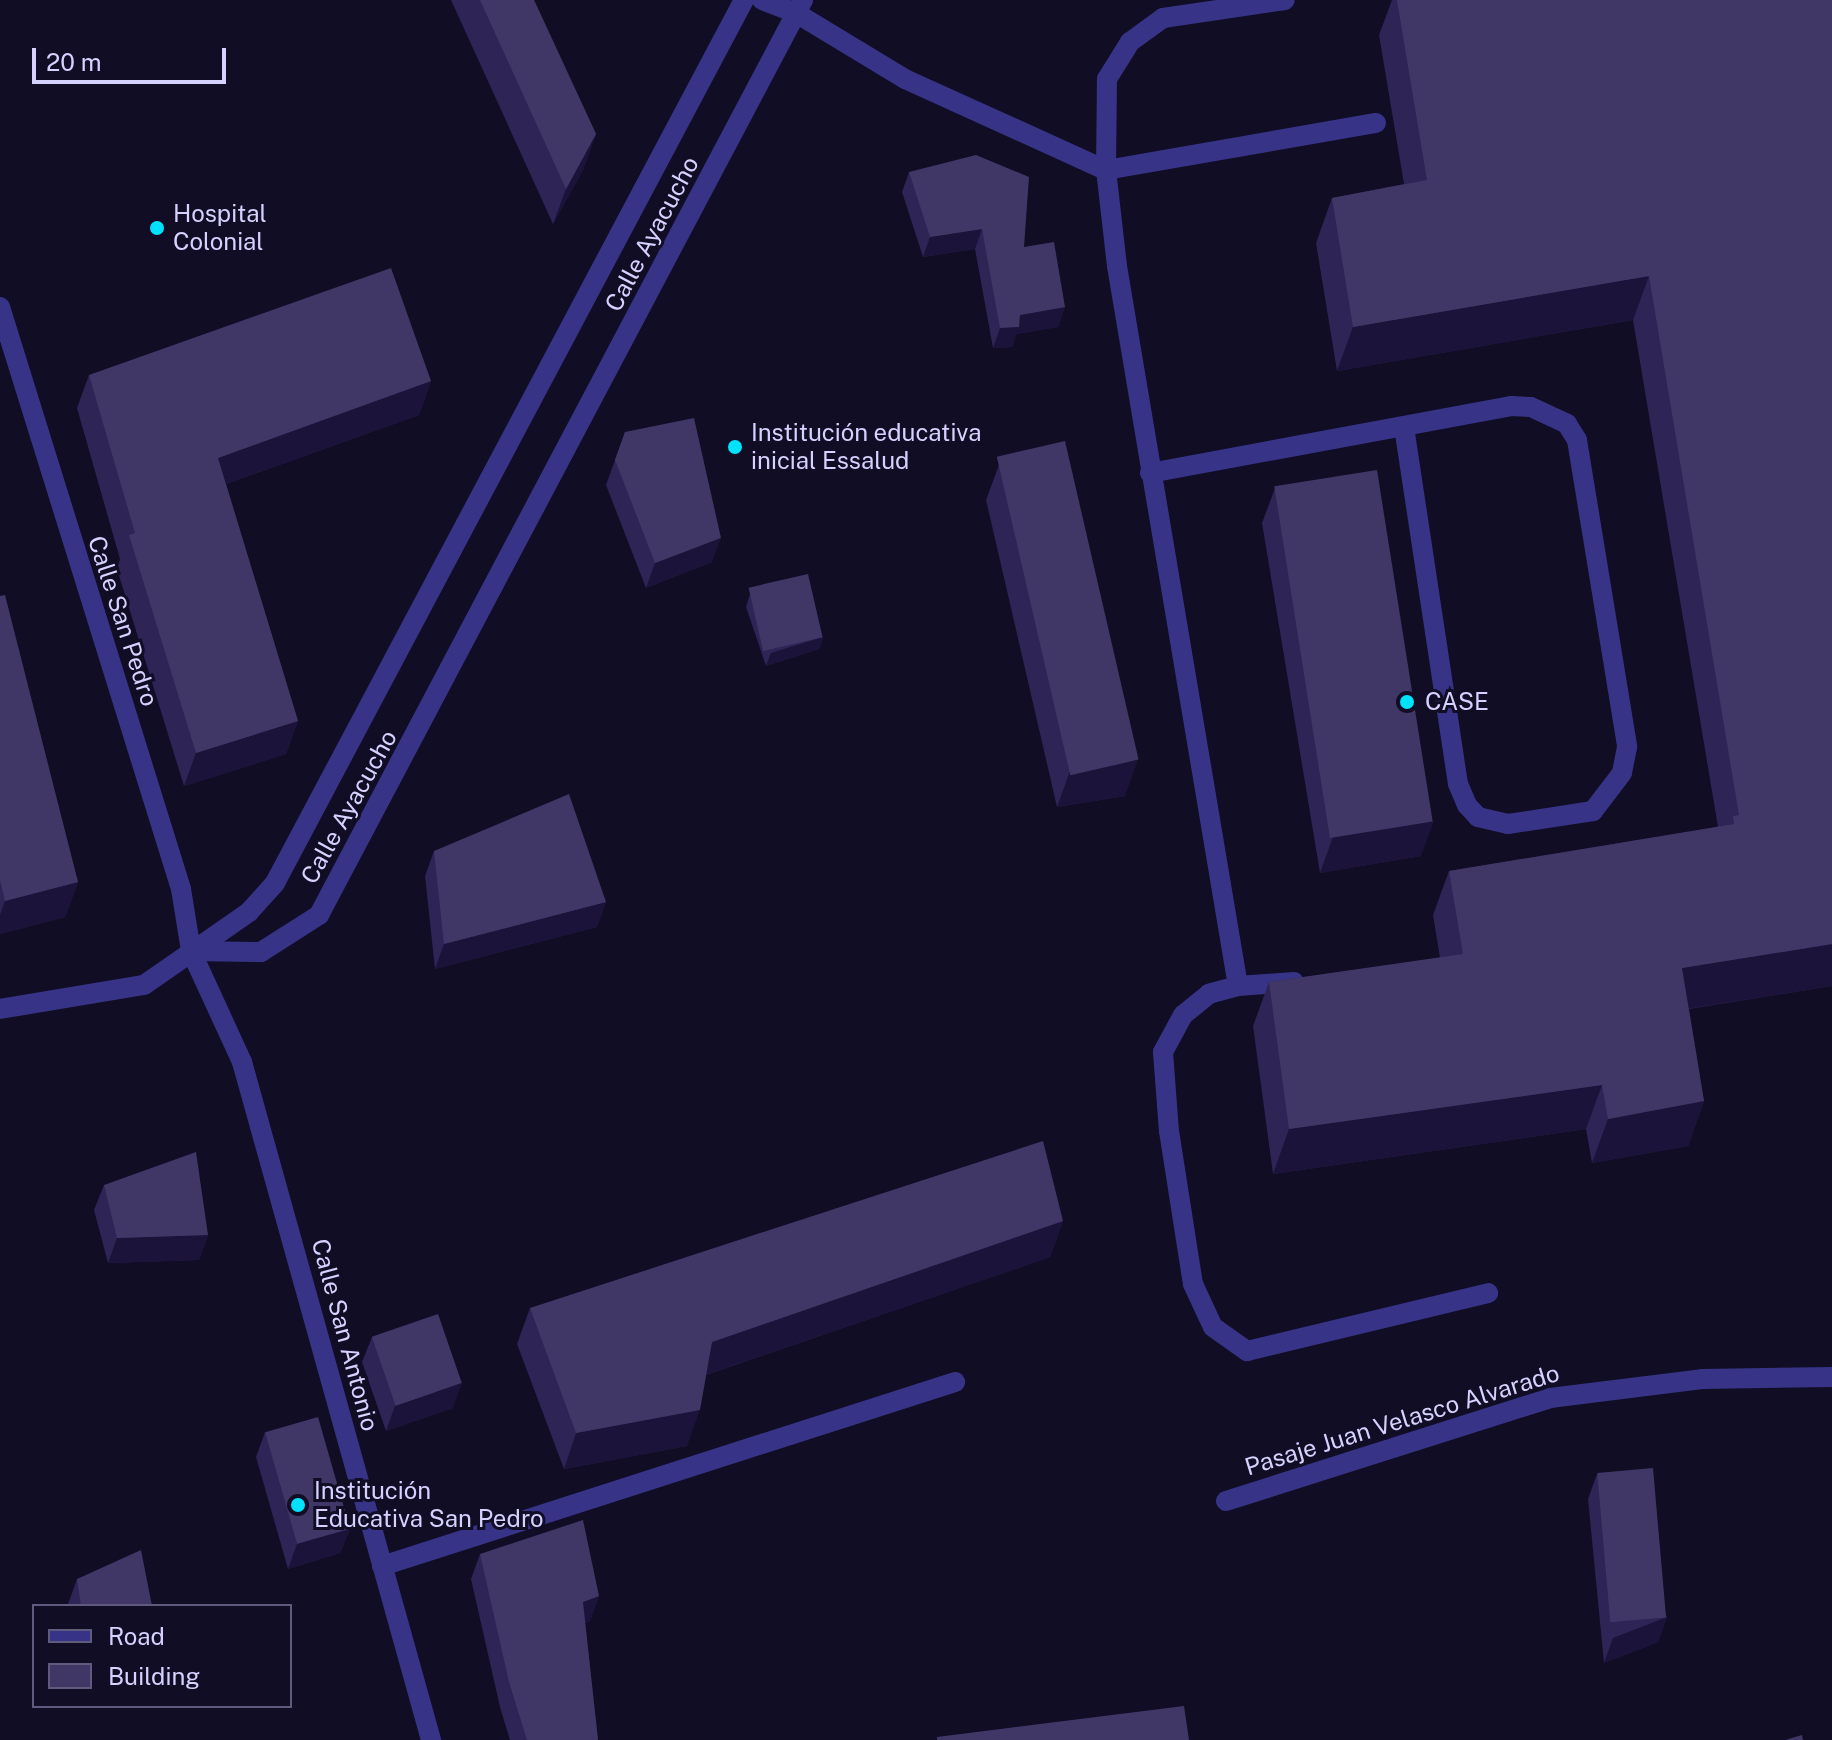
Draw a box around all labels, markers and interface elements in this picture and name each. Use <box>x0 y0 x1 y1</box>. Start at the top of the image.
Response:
scale bar <box>36 32 230 82</box>
text: 20 m <box>46 48 102 76</box>
street label: Calle Ayacucho <box>599 152 705 316</box>
place label: Hospital Colonial <box>173 200 267 256</box>
marker: Hospital Colonial <box>148 219 166 237</box>
place label: Institución educativa inicial Essalud <box>751 419 982 475</box>
marker: Institución educativa inicial Essalud <box>726 438 744 456</box>
street label: Calle San Pedro <box>82 532 164 710</box>
place label: CASE <box>1425 688 1489 716</box>
marker: CASE <box>1396 691 1418 713</box>
street label: Calle Ayacucho <box>295 725 403 889</box>
street label: Calle San Antonio <box>305 1236 385 1434</box>
street label: Pasaje Juan Velasco Alvarado <box>1241 1358 1563 1482</box>
place label: Institución Educativa San Pedro <box>314 1477 544 1533</box>
marker: Institución Educativa San Pedro <box>289 1496 307 1514</box>
legend <box>32 1604 292 1708</box>
text: Road <box>108 1622 165 1650</box>
text: Building <box>108 1662 200 1690</box>

